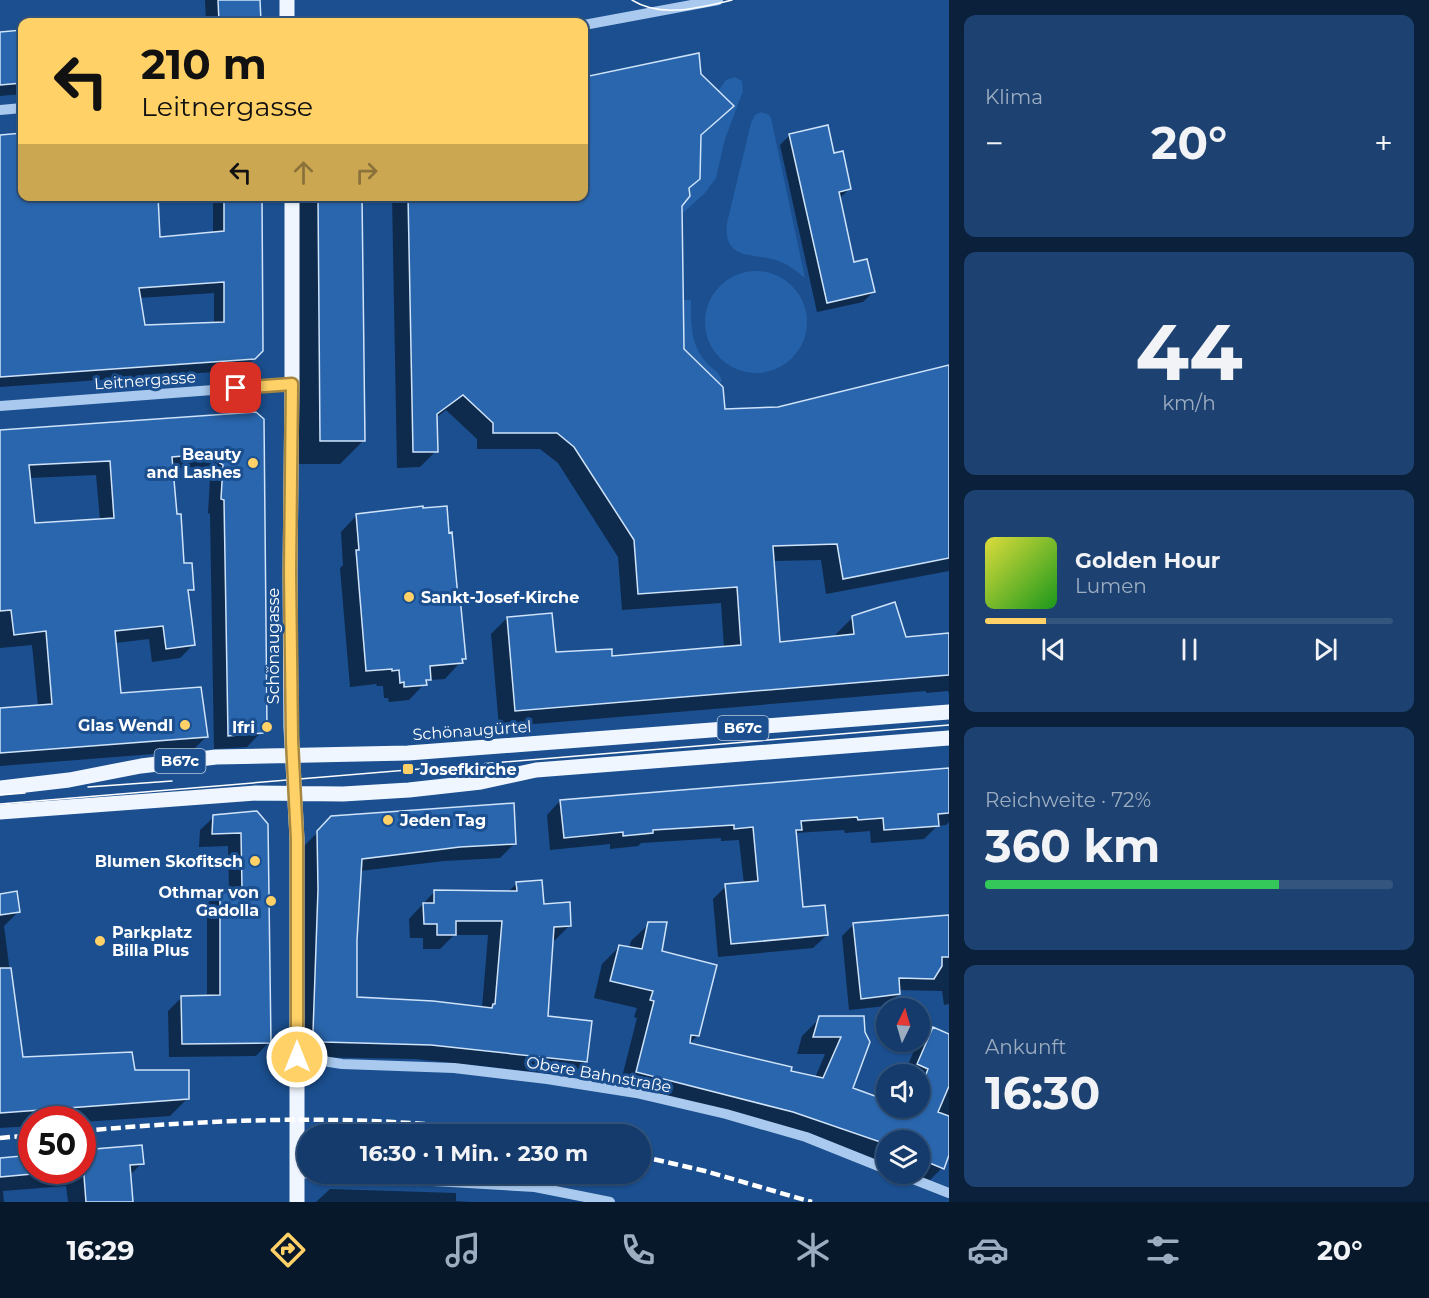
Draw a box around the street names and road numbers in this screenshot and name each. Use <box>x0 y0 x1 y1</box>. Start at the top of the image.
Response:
street label: Leitnergasse <box>93 367 197 394</box>
street label: Schönaugasse <box>264 588 283 704</box>
road number: B67c <box>718 716 768 740</box>
street label: Schönaugürtel <box>412 717 532 744</box>
road number: B67c <box>154 749 206 773</box>
street label: Obere Bahnstraße <box>525 1052 673 1097</box>

